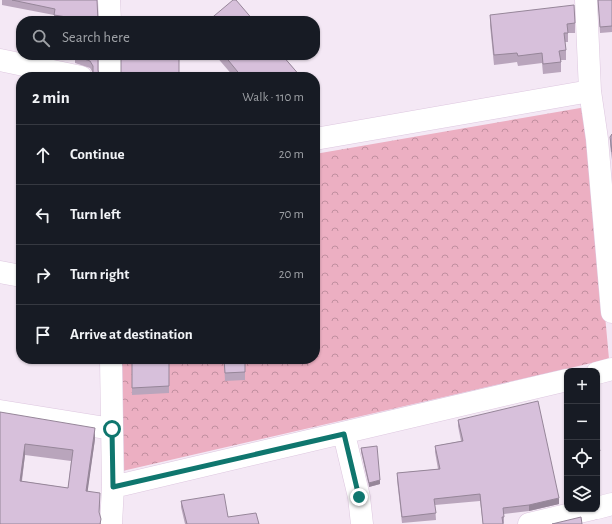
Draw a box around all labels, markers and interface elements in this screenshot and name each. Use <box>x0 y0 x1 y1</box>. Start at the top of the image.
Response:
search box <box>16 16 320 60</box>
icon: search <box>30 27 52 49</box>
text: Search here <box>62 30 130 45</box>
text: 2 min <box>32 89 70 106</box>
text: Walk · 110 m <box>242 91 304 104</box>
icon: ahead <box>32 144 54 166</box>
text: Continue <box>70 147 125 162</box>
text: 20 m <box>279 148 304 161</box>
icon: left <box>32 204 54 226</box>
text: Turn left <box>70 207 121 222</box>
text: 70 m <box>279 208 304 221</box>
icon: right <box>32 264 54 286</box>
text: Turn right <box>70 267 129 282</box>
text: 20 m <box>279 268 304 281</box>
icon: arrive <box>32 324 54 346</box>
text: Arrive at destination <box>70 327 193 342</box>
map controls <box>564 368 600 512</box>
button: + <box>564 368 600 404</box>
button: − <box>564 404 600 440</box>
route start <box>103 420 121 438</box>
button: locate <box>564 440 600 476</box>
button: layers <box>564 476 600 512</box>
route end <box>350 488 368 506</box>

